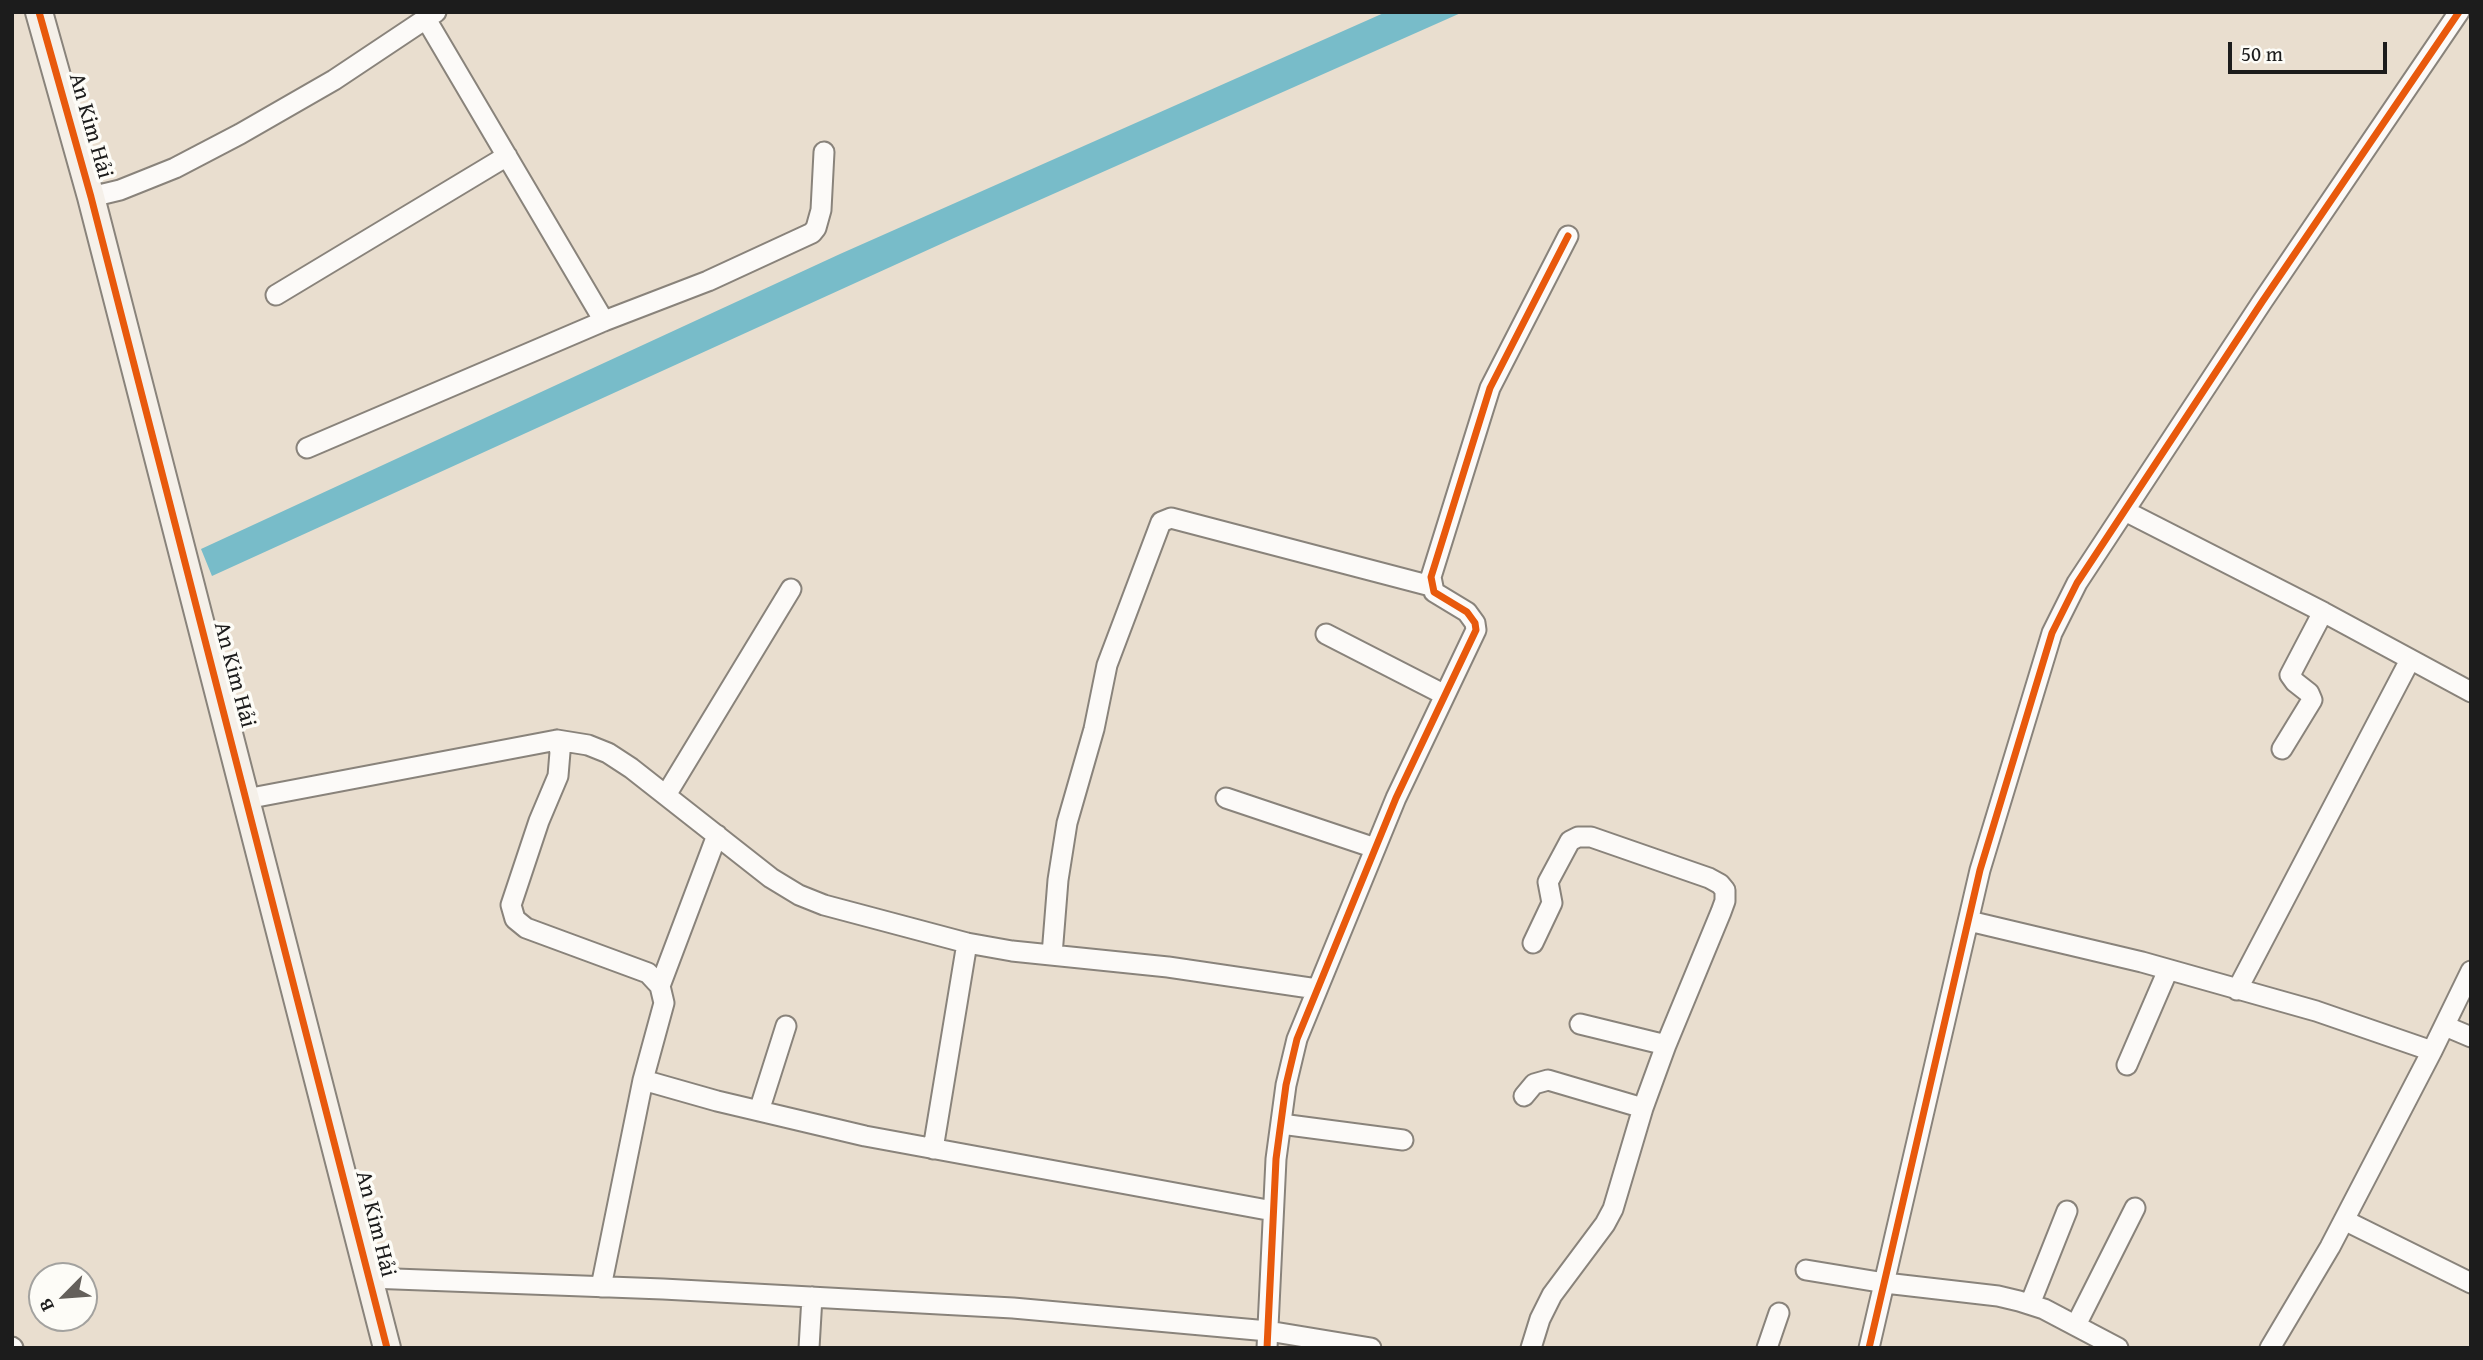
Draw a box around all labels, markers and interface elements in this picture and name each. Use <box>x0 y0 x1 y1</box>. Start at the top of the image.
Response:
scale bar <box>2231 28 2390 72</box>
text: 50 m <box>2241 38 2283 69</box>
street label: An Kim Hải <box>62 70 118 182</box>
street label: An Kim Hải <box>207 619 261 731</box>
street label: An Kim Hải <box>348 1168 402 1280</box>
north arrow <box>28 1262 98 1332</box>
text: B <box>31 1294 61 1316</box>

